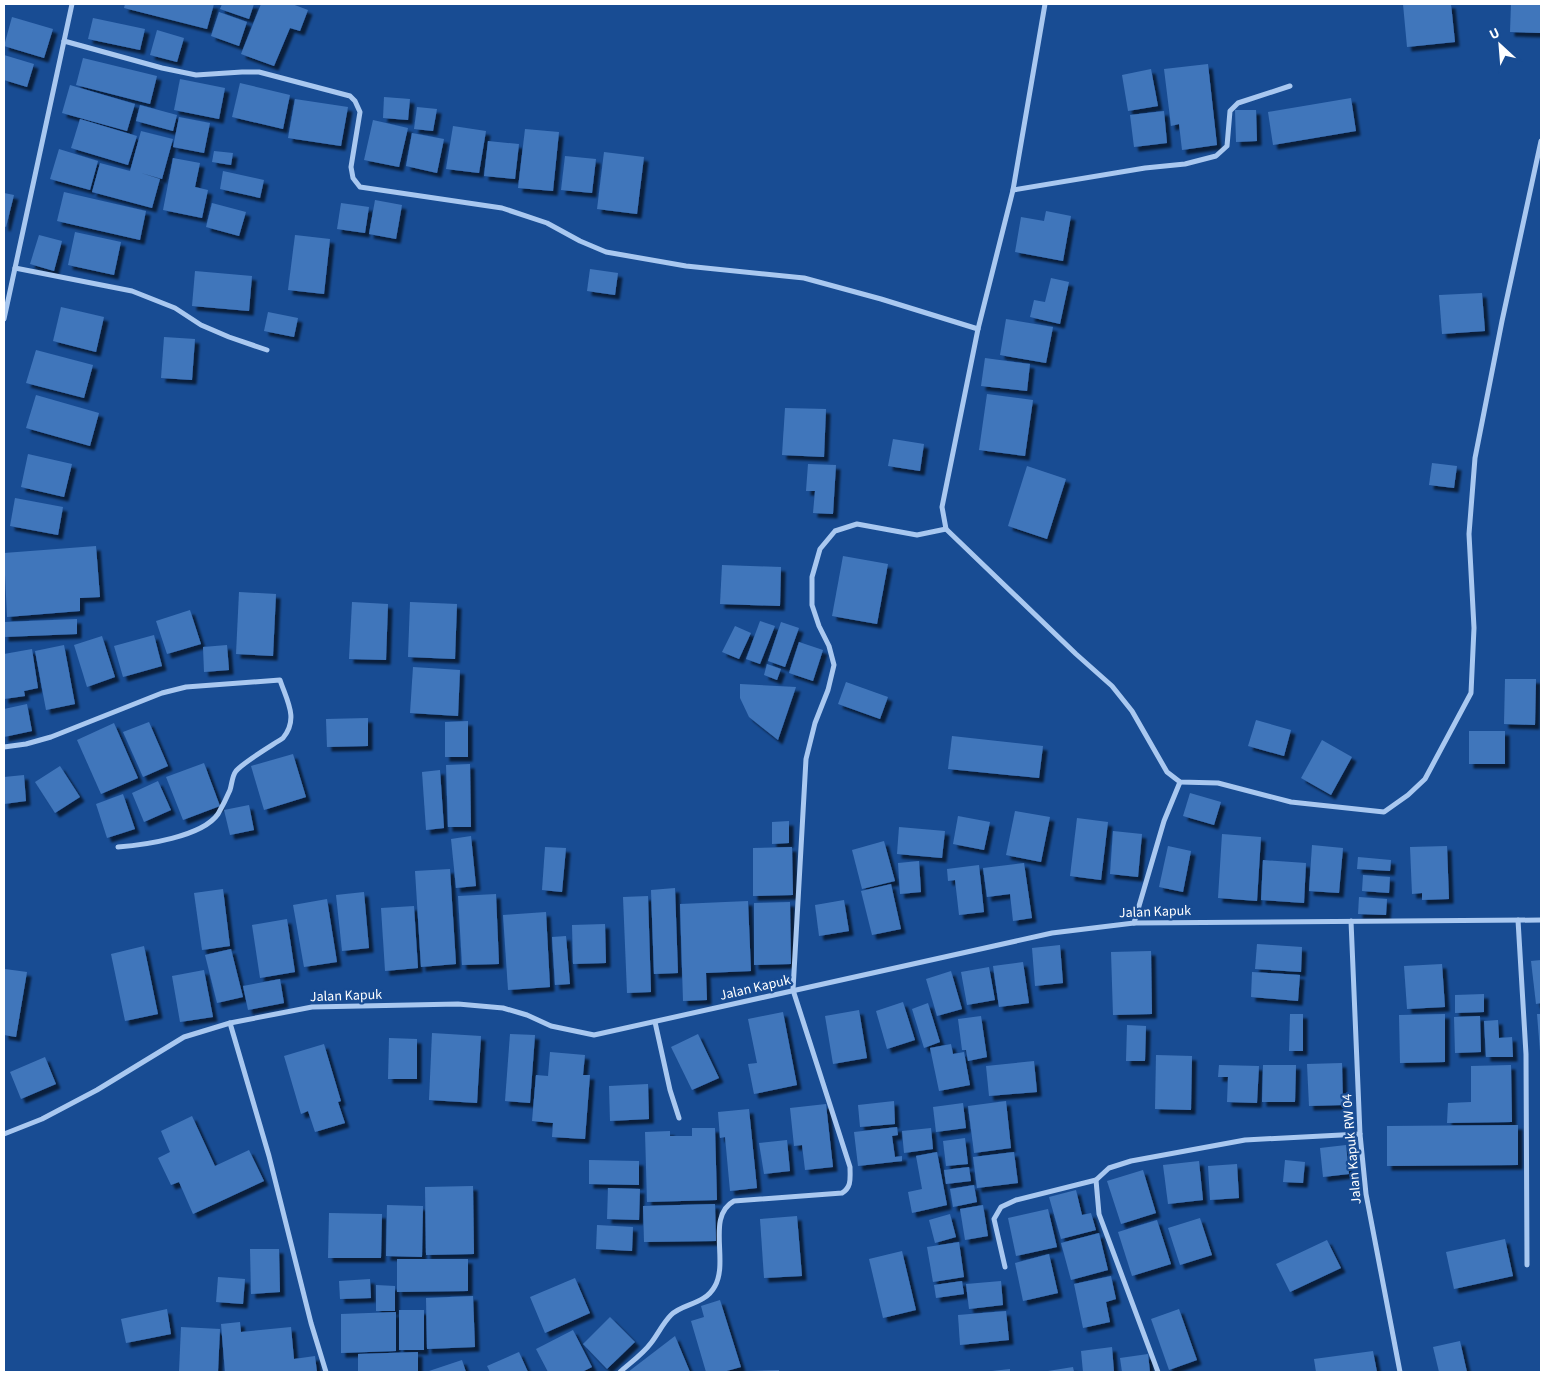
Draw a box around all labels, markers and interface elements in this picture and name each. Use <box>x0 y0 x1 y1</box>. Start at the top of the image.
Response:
north arrow <box>1475 20 1525 70</box>
text: U <box>1486 23 1503 45</box>
street label: Jalan Kapuk <box>1119 901 1192 923</box>
street label: Jalan Kapuk <box>718 970 793 1006</box>
street label: Jalan Kapuk <box>310 985 383 1007</box>
street label: Jalan Kapuk RW 04 <box>1337 1093 1367 1205</box>

